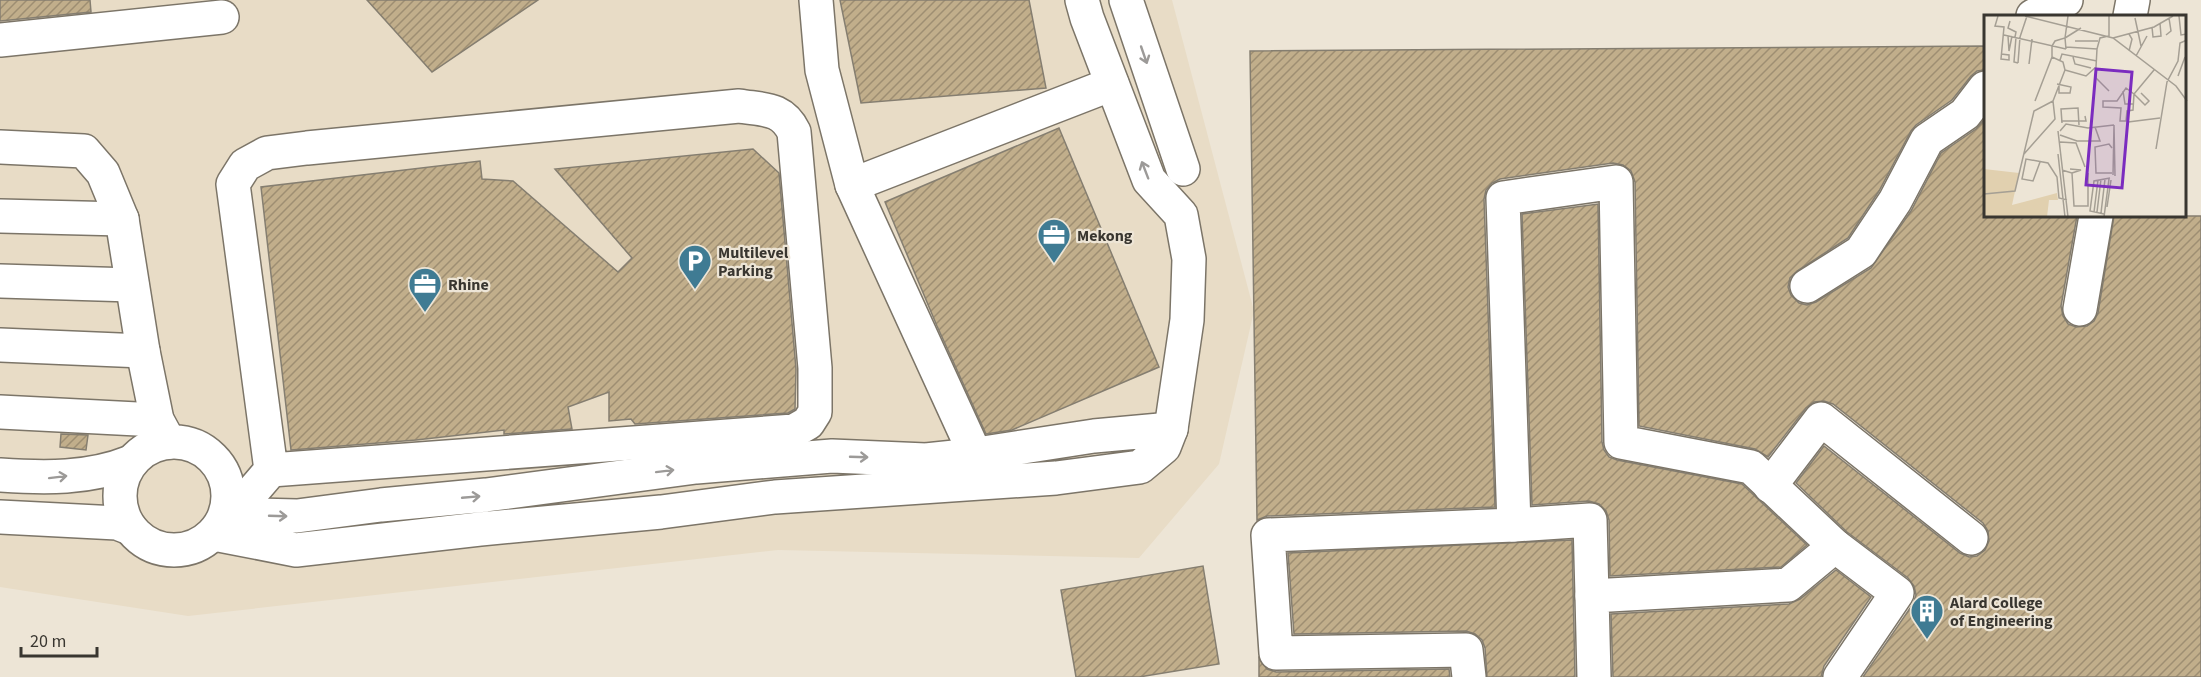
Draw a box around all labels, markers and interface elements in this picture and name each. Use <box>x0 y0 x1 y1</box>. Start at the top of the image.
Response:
inset map <box>1984 15 2186 218</box>
one-way arrow <box>1140 46 1151 64</box>
one-way arrow <box>1139 161 1150 180</box>
office icon: Mekong <box>1036 217 1072 264</box>
place label: Mekong <box>1077 225 1133 247</box>
place label: Multilevel Parking <box>718 242 789 282</box>
parking icon: Multilevel Parking <box>677 243 713 290</box>
office icon: Rhine <box>407 266 443 313</box>
place label: Rhine <box>448 274 489 296</box>
one-way arrow <box>849 452 869 463</box>
one-way arrow <box>654 465 674 476</box>
one-way arrow <box>48 471 68 482</box>
one-way arrow <box>461 491 481 502</box>
one-way arrow <box>267 510 287 521</box>
place label: Alard College of Engineering <box>1949 592 2053 632</box>
building icon: Alard College of Engineering <box>1909 593 1945 640</box>
scale bar <box>21 620 98 658</box>
text: 20 m <box>30 629 66 654</box>

